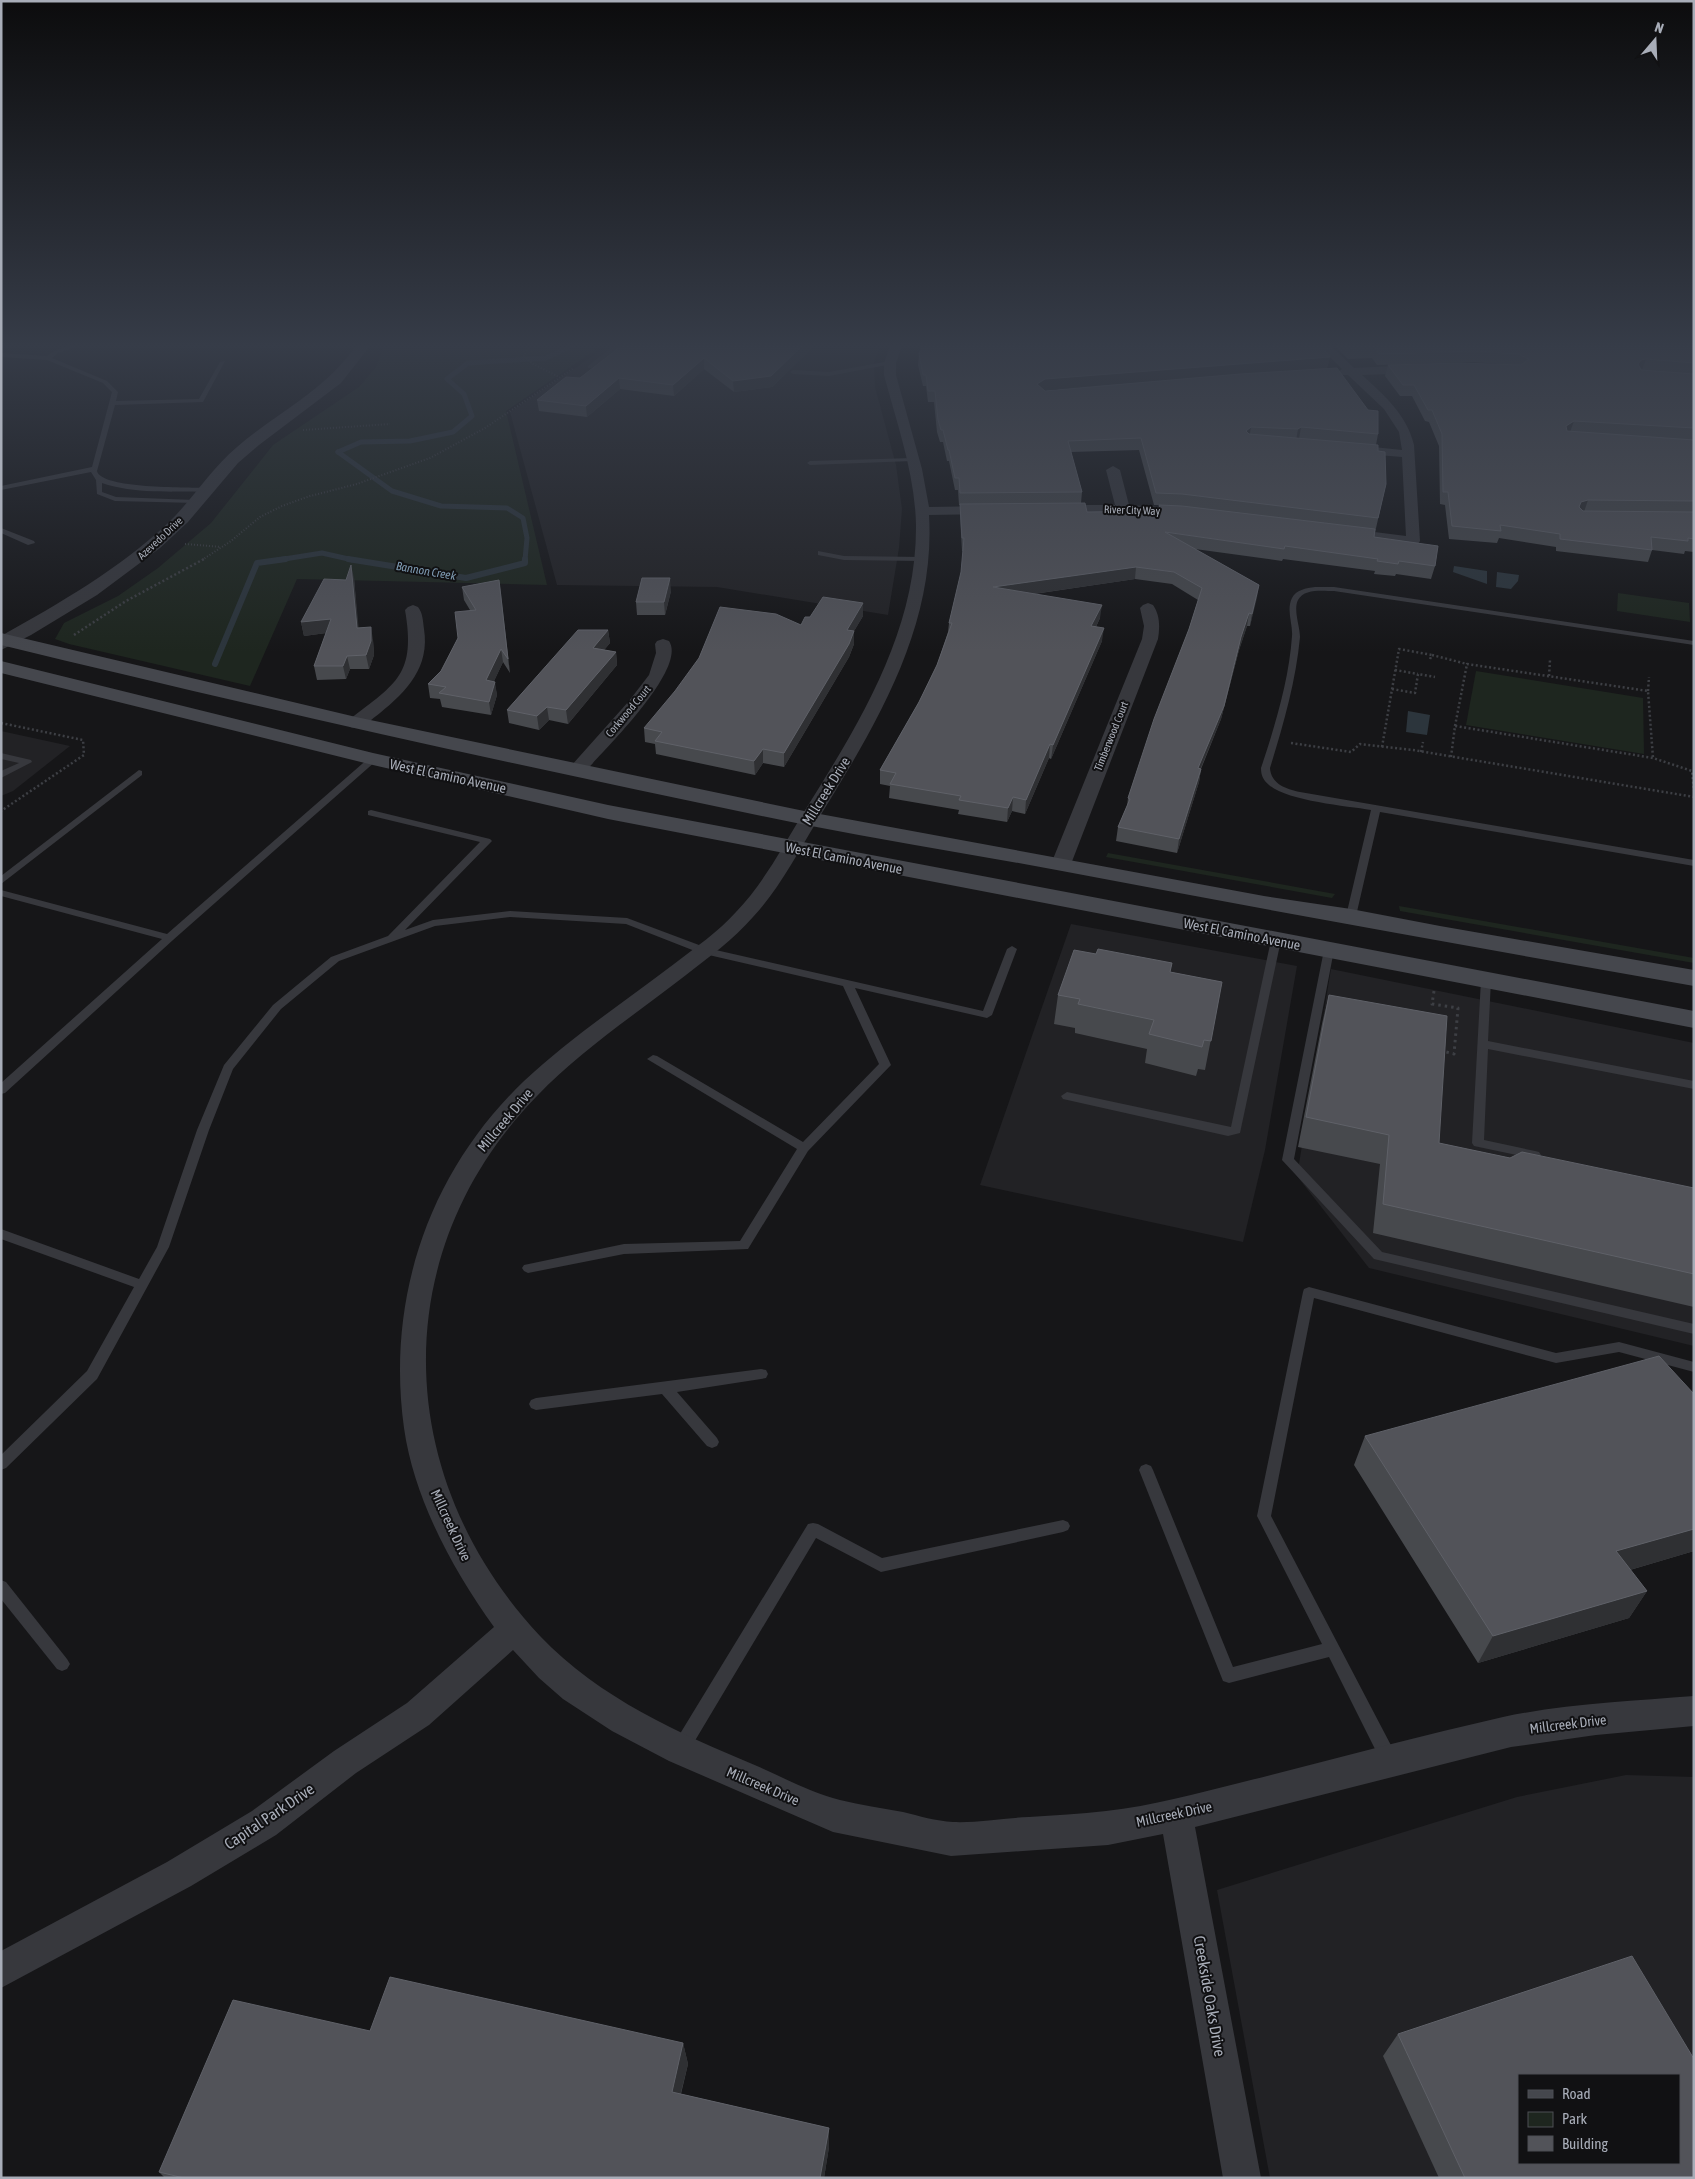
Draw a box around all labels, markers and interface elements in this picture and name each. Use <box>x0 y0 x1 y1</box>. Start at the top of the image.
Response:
north arrow <box>1630 15 1680 65</box>
text: N <box>1653 19 1666 37</box>
street label: River City Way <box>1104 503 1161 517</box>
street label: Azevedo Drive <box>135 514 185 562</box>
water label: Bannon Creek <box>395 559 458 583</box>
street label: Corkwood Court <box>603 683 653 739</box>
street label: Timberwood Court <box>1092 700 1130 772</box>
street label: Millcreek Drive <box>799 754 853 828</box>
street label: West El Camino Avenue <box>388 756 508 796</box>
street label: West El Camino Avenue <box>784 839 904 877</box>
street label: West El Camino Avenue <box>1182 915 1302 953</box>
street label: Millcreek Drive <box>474 1085 536 1155</box>
street label: Millcreek Drive <box>427 1487 475 1563</box>
street label: Millcreek Drive <box>1529 1711 1607 1737</box>
street label: Millcreek Drive <box>724 1764 802 1808</box>
street label: Capital Park Drive <box>221 1779 318 1853</box>
street label: Millcreek Drive <box>1135 1798 1213 1830</box>
street label: Creekside Oaks Drive <box>1191 1934 1229 2058</box>
legend <box>1518 2074 1680 2164</box>
text: Road <box>1562 2085 1591 2102</box>
text: Park <box>1562 2110 1587 2127</box>
text: Building <box>1562 2135 1608 2152</box>

